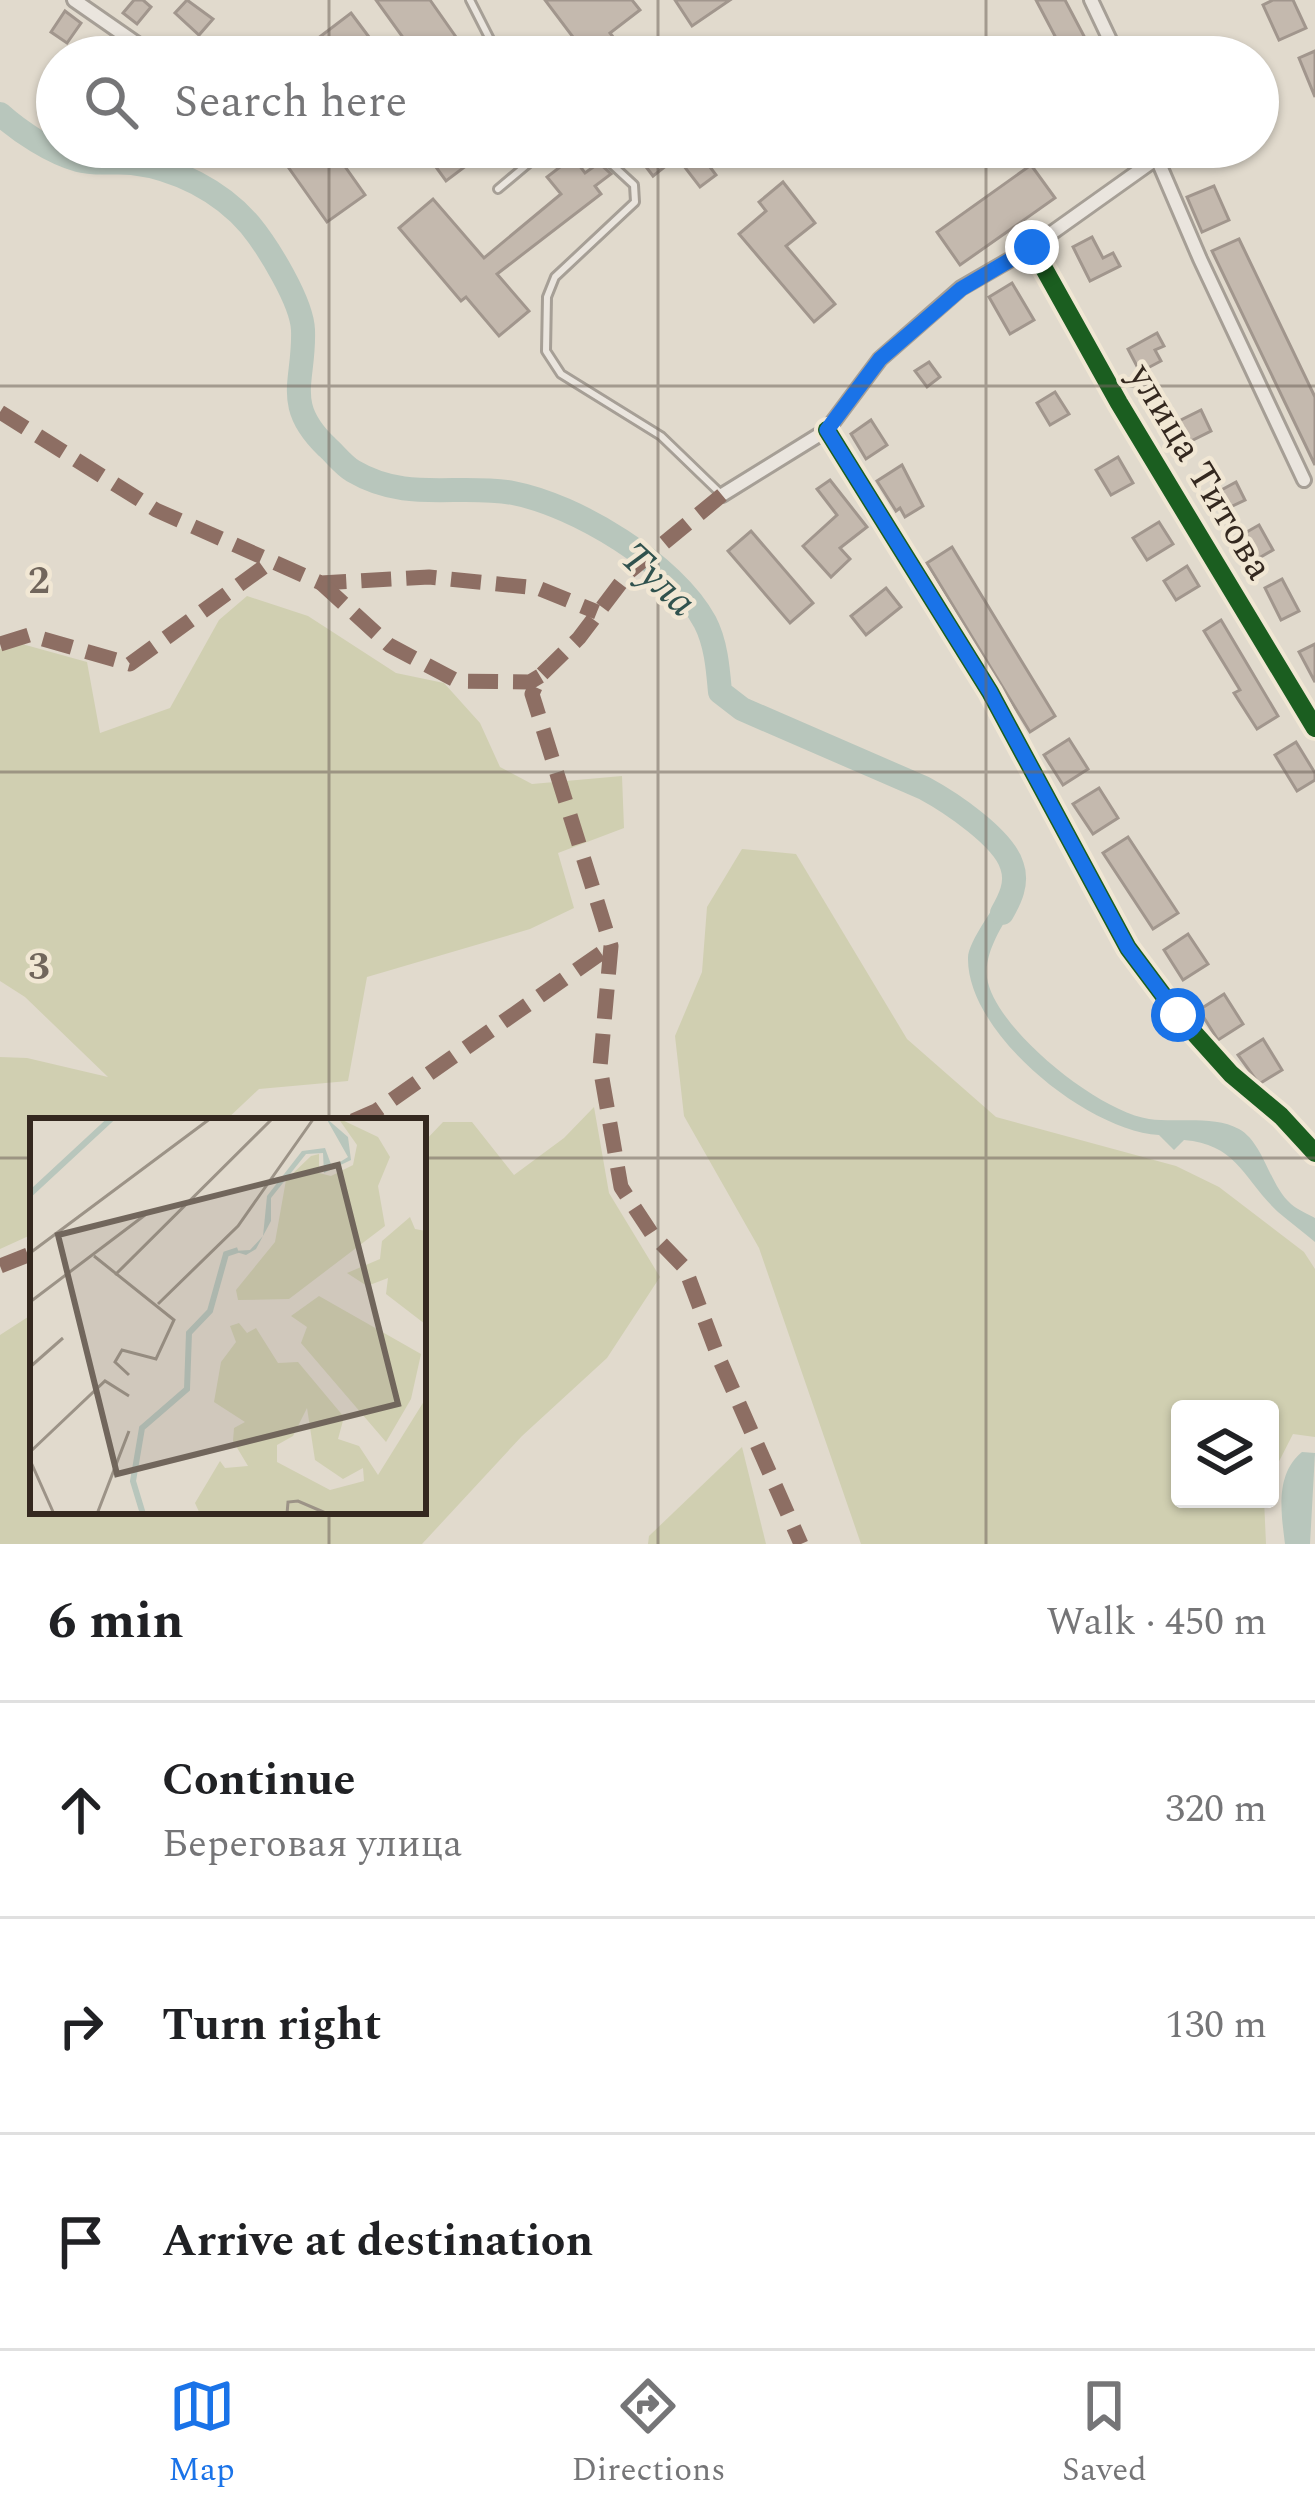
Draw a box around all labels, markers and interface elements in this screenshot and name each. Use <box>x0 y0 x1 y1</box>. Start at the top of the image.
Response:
search box <box>36 36 1279 168</box>
text: Search here <box>174 68 407 137</box>
icon: search <box>78 69 144 135</box>
route end <box>1005 220 1059 274</box>
street label: улица Титова <box>1112 352 1288 592</box>
water label: Тула <box>605 528 711 632</box>
text: 2 <box>28 552 50 611</box>
text: 3 <box>28 938 50 997</box>
route start <box>1151 988 1205 1042</box>
inset map <box>30 1118 426 1514</box>
map controls <box>1171 1400 1279 1508</box>
button: layers <box>1171 1400 1279 1508</box>
text: 6 min <box>48 1583 184 1661</box>
text: Walk · 450 m <box>1046 1593 1267 1652</box>
text: Continue <box>162 1746 355 1815</box>
icon: ahead <box>48 1777 114 1843</box>
text: 320 m <box>1165 1780 1267 1839</box>
text: Береговая улица <box>162 1815 462 1874</box>
text: Turn right <box>162 1991 381 2060</box>
icon: right <box>48 1993 114 2059</box>
text: 130 m <box>1165 1996 1267 2055</box>
text: Arrive at destination <box>162 2207 593 2276</box>
icon: arrive <box>48 2209 114 2275</box>
tab: Map <box>168 2373 235 2495</box>
tab: Directions <box>571 2373 725 2495</box>
tab: Saved <box>1062 2373 1147 2495</box>

